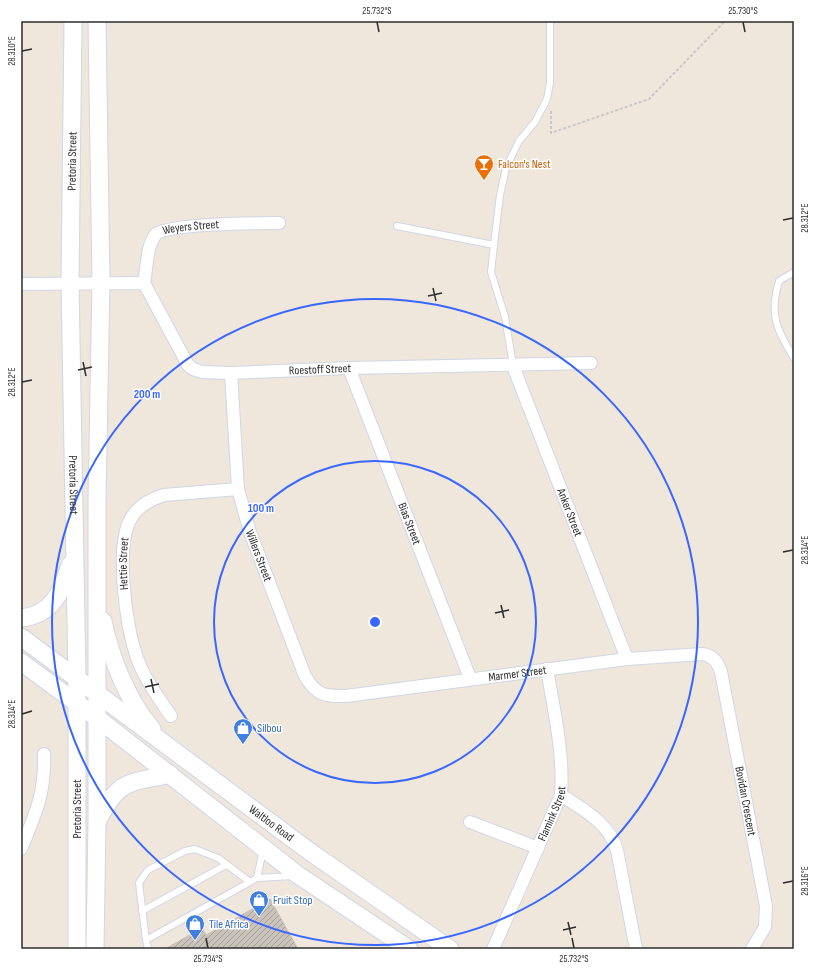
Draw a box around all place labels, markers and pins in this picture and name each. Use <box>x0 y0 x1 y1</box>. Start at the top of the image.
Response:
bar icon: Falcon's Nest <box>473 153 495 181</box>
place label: Falcon's Nest <box>498 157 551 172</box>
centre of rings <box>368 615 382 629</box>
shop icon: Silbou <box>232 717 254 745</box>
place label: Silbou <box>257 721 282 736</box>
shop icon: Fruit Stop <box>248 889 270 917</box>
place label: Fruit Stop <box>273 893 312 908</box>
shop icon: Tile Africa <box>184 913 206 941</box>
place label: Tile Africa <box>209 917 249 932</box>

